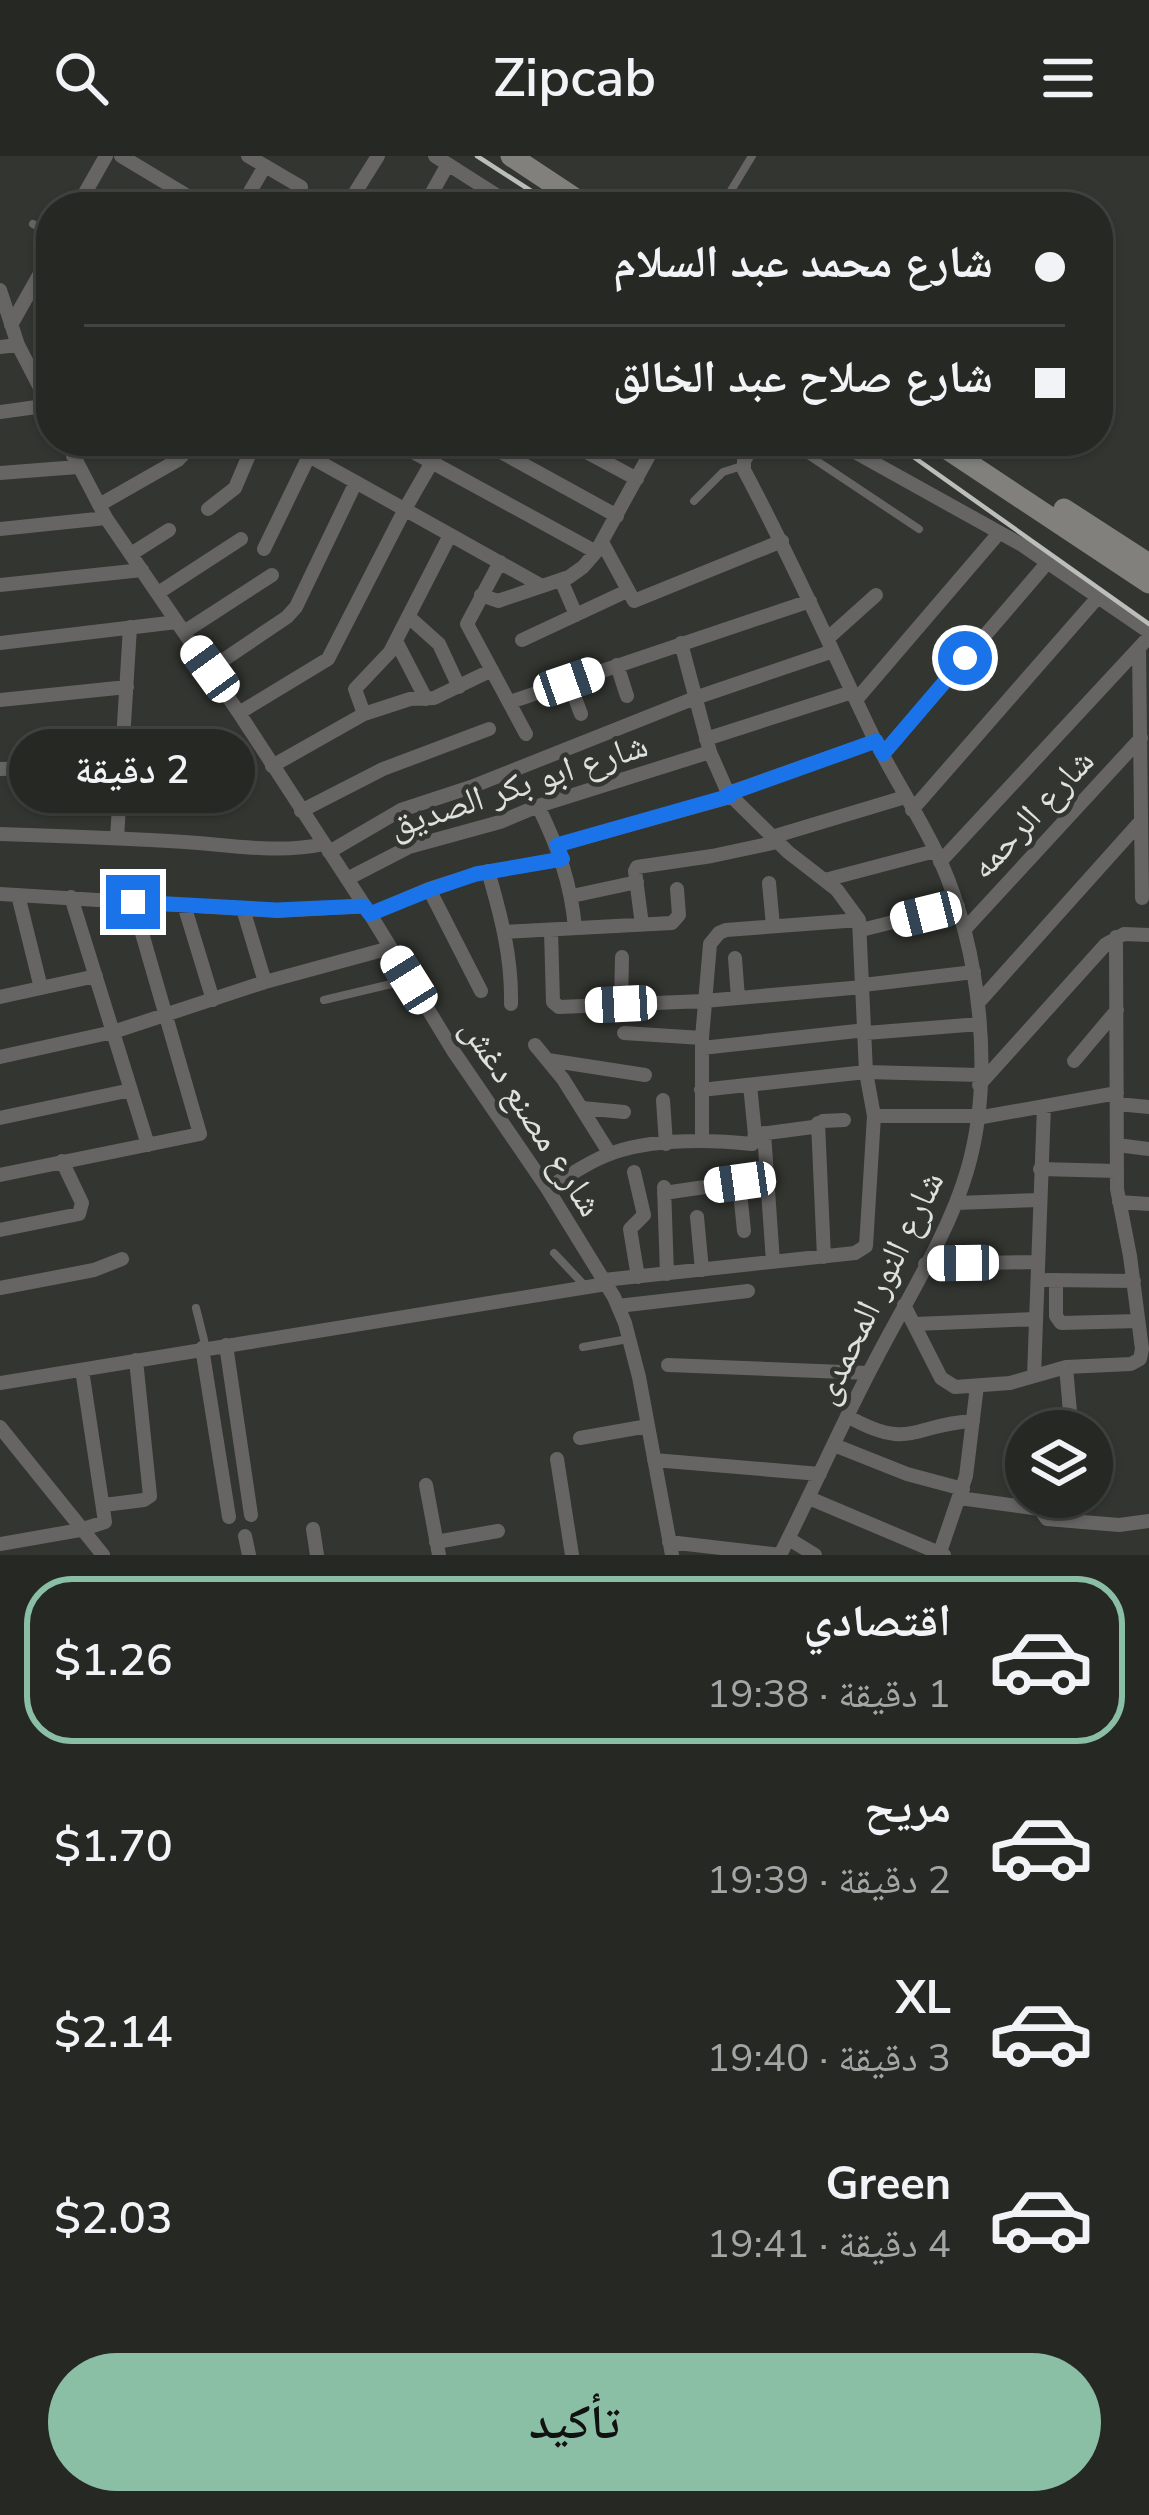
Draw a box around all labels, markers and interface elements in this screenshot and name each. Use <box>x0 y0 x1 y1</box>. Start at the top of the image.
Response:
text: Zipcab <box>493 41 656 115</box>
icon: search <box>48 45 114 111</box>
icon: menu <box>1035 45 1101 111</box>
text: شارع محمد عبد السلام <box>614 232 993 293</box>
text: شارع صلاح عبد الخالق <box>613 347 993 408</box>
car <box>174 629 246 709</box>
route start <box>938 631 992 685</box>
car <box>529 653 609 711</box>
street label: شارع ابو بكر الصديق <box>383 721 654 850</box>
callout: 2 دقيقة <box>10 728 256 812</box>
street label: شارع الرحمه <box>959 738 1105 890</box>
text: 2 دقيقة <box>75 744 189 797</box>
route end <box>106 875 160 929</box>
car <box>887 888 965 940</box>
car <box>375 940 443 1020</box>
car <box>584 984 658 1024</box>
street label: شارع مصنع دغش <box>449 1008 615 1226</box>
car <box>702 1159 778 1205</box>
street label: شارع النور المحمدى <box>801 1163 956 1412</box>
car <box>927 1244 999 1282</box>
map controls <box>1005 1410 1113 1518</box>
button: layers <box>1005 1410 1113 1518</box>
text: اقتصادي <box>804 1591 951 1652</box>
icon: car <box>987 1606 1095 1714</box>
text: $1.26 <box>54 1630 173 1691</box>
text: 1 دقيقة · 19:38 <box>707 1668 951 1721</box>
text: مريح <box>864 1777 951 1838</box>
icon: car <box>987 1792 1095 1900</box>
text: $1.70 <box>54 1816 173 1877</box>
text: 2 دقيقة · 19:39 <box>707 1854 951 1907</box>
text: XL <box>895 1968 951 2029</box>
icon: car <box>987 1978 1095 2086</box>
text: $2.14 <box>54 2002 173 2063</box>
text: 3 دقيقة · 19:40 <box>707 2032 951 2085</box>
text: Green <box>825 2154 951 2215</box>
icon: car <box>987 2164 1095 2272</box>
text: $2.03 <box>54 2188 173 2249</box>
text: 4 دقيقة · 19:41 <box>707 2218 951 2271</box>
button: تأكيد <box>48 2353 1101 2491</box>

